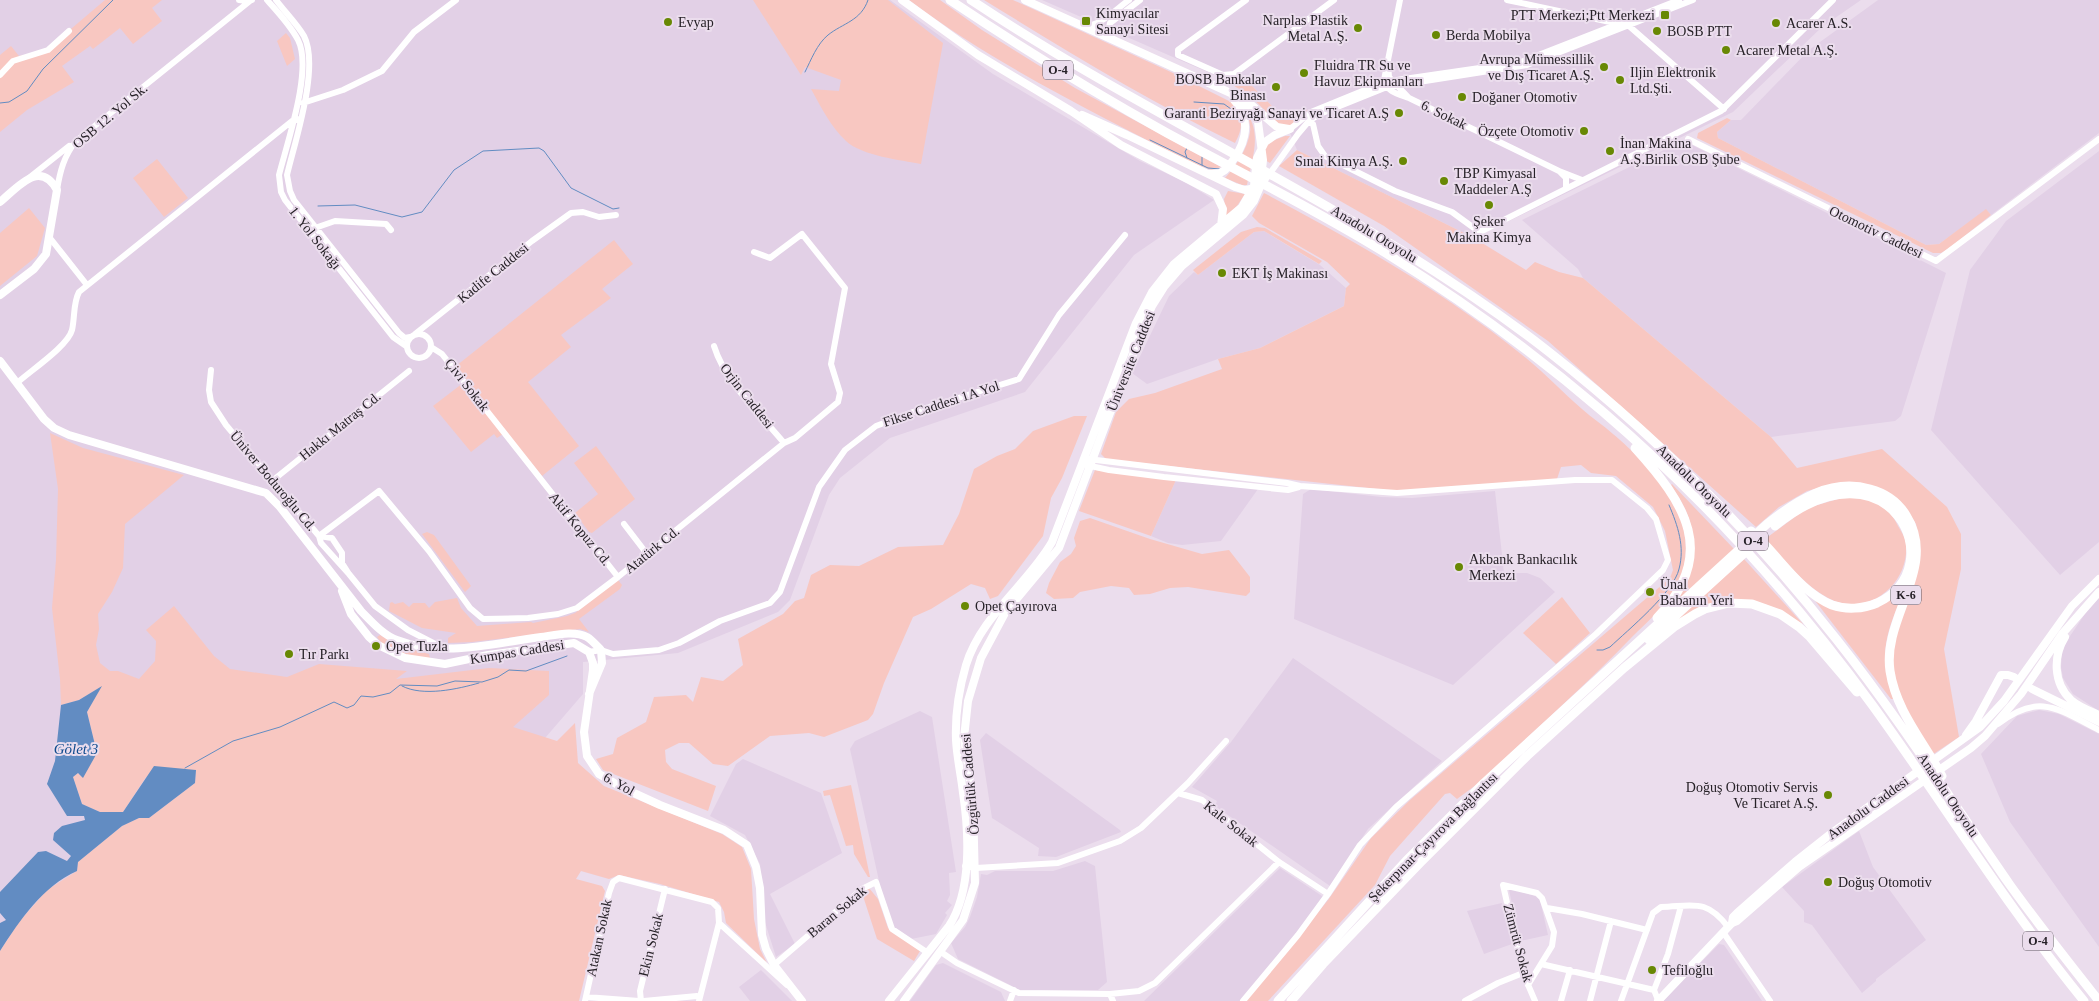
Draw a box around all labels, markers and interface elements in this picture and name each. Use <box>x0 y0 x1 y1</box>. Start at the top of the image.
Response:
place label: Kimyacılar Sanayi Sitesi <box>1096 6 1169 37</box>
place label: PTT Merkezi;Ptt Merkezi <box>1511 8 1655 23</box>
marker: PTT Merkezi;Ptt Merkezi <box>1659 9 1671 21</box>
place label: Narplas Plastik Metal A.Ş. <box>1263 13 1348 44</box>
place label: Evyap <box>678 15 714 30</box>
marker: Kimyacılar Sanayi Sitesi <box>1080 15 1092 27</box>
marker: Evyap <box>662 16 674 28</box>
place label: Acarer A.S. <box>1786 16 1852 31</box>
marker: Acarer A.S. <box>1770 17 1782 29</box>
marker: Narplas Plastik Metal A.Ş. <box>1352 22 1364 34</box>
place label: BOSB PTT <box>1667 24 1732 39</box>
marker: BOSB PTT <box>1651 25 1663 37</box>
place label: Berda Mobilya <box>1446 28 1531 43</box>
marker: Berda Mobilya <box>1430 29 1442 41</box>
place label: Acarer Metal A.Ş. <box>1736 43 1838 58</box>
marker: Acarer Metal A.Ş. <box>1720 44 1732 56</box>
place label: Avrupa Mümessillik ve Dış Ticaret A.Ş. <box>1480 52 1594 83</box>
place label: Fluidra TR Su ve Havuz Ekipmanları <box>1314 58 1423 89</box>
road number: O-4 <box>1043 60 1073 80</box>
marker: Avrupa Mümessillik ve Dış Ticaret A.Ş. <box>1598 61 1610 73</box>
place label: Iljin Elektronik Ltd.Şti. <box>1630 65 1716 96</box>
marker: Fluidra TR Su ve Havuz Ekipmanları <box>1298 67 1310 79</box>
place label: BOSB Bankalar Binası <box>1175 72 1266 103</box>
marker: Iljin Elektronik Ltd.Şti. <box>1614 74 1626 86</box>
street label: OSB 12. Yol Sk. <box>70 80 150 152</box>
marker: BOSB Bankalar Binası <box>1270 81 1282 93</box>
place label: Doğaner Otomotiv <box>1472 90 1577 105</box>
marker: Doğaner Otomotiv <box>1456 91 1468 103</box>
street label: 6. Sokak <box>1419 98 1469 132</box>
place label: Garanti Beziryağı Sanayi ve Ticaret A.Ş <box>1164 106 1389 121</box>
marker: Garanti Beziryağı Sanayi ve Ticaret A.Ş <box>1393 107 1405 119</box>
place label: Özçete Otomotiv <box>1478 123 1574 139</box>
marker: Özçete Otomotiv <box>1578 125 1590 137</box>
place label: İnan Makina A.Ş.Birlik OSB Şube <box>1620 136 1740 167</box>
marker: İnan Makina A.Ş.Birlik OSB Şube <box>1604 145 1616 157</box>
place label: Sınai Kimya A.Ş. <box>1295 154 1393 169</box>
marker: Sınai Kimya A.Ş. <box>1397 155 1409 167</box>
place label: TBP Kimyasal Maddeler A.Ş <box>1454 166 1536 197</box>
marker: TBP Kimyasal Maddeler A.Ş <box>1438 175 1450 187</box>
marker: Şeker Makina Kimya <box>1483 199 1495 211</box>
street label: Anadolu Otoyolu <box>1328 202 1420 266</box>
street label: Otomotiv Caddesi <box>1827 203 1925 261</box>
street label: 1. Yol Sokağı <box>286 204 344 272</box>
place label: Şeker Makina Kimya <box>1447 214 1532 245</box>
street label: Kadife Caddesi <box>455 240 531 306</box>
place label: EKT İş Makinası <box>1232 266 1328 281</box>
marker: EKT İş Makinası <box>1216 267 1228 279</box>
street label: Üniversite Caddesi <box>1103 308 1158 413</box>
street label: Çivi Sokak <box>442 356 492 414</box>
street label: Orjin Caddesi <box>717 361 777 431</box>
street label: Fikse Caddesi 1A Yol <box>881 378 1001 430</box>
street label: Hakkı Matraş Cd. <box>296 389 384 463</box>
street label: Üniver Boduroğlu Cd. <box>227 427 320 534</box>
street label: Anadolu Otoyolu <box>1654 442 1734 520</box>
street label: Akif Kopuz Cd. <box>546 489 614 569</box>
street label: Atatürk Cd. <box>622 523 682 577</box>
road number: O-4 <box>1738 532 1768 550</box>
place label: Akbank Bankacılık Merkezi <box>1469 552 1577 583</box>
marker: Akbank Bankacılık Merkezi <box>1453 561 1465 573</box>
place label: Ünal Babanın Yeri <box>1660 576 1733 608</box>
marker: Ünal Babanın Yeri <box>1644 586 1656 598</box>
road number: K-6 <box>1891 586 1921 604</box>
place label: Opet Çayırova <box>975 599 1058 614</box>
marker: Opet Çayırova <box>959 600 971 612</box>
street label: Kumpas Caddesi <box>469 637 565 667</box>
place label: Opet Tuzla <box>386 639 449 654</box>
marker: Opet Tuzla <box>370 640 382 652</box>
place label: Tır Parkı <box>299 647 349 662</box>
marker: Tır Parkı <box>283 648 295 660</box>
street label: Özgürlük Caddesi <box>957 733 982 835</box>
water label: Gölet 3 <box>54 741 98 757</box>
street label: Anadolu Otoyolu <box>1914 750 1982 840</box>
street label: 6. Yol <box>601 769 637 799</box>
street label: Şekerpınar-Çayırova Bağlantısı <box>1365 769 1501 905</box>
street label: Anadolu Caddesi <box>1824 773 1912 843</box>
place label: Doğuş Otomotiv Servis Ve Ticaret A.Ş. <box>1686 780 1818 811</box>
marker: Doğuş Otomotiv Servis Ve Ticaret A.Ş. <box>1822 789 1834 801</box>
street label: Kale Sokak <box>1201 798 1261 850</box>
place label: Doğuş Otomotiv <box>1838 875 1932 890</box>
marker: Doğuş Otomotiv <box>1822 876 1834 888</box>
street label: Baran Sokak <box>805 883 869 941</box>
street label: Atakan Sokak <box>583 898 615 978</box>
street label: Zümrüt Sokak <box>1500 902 1536 984</box>
street label: Ekin Sokak <box>636 912 666 978</box>
road number: O-4 <box>2023 931 2053 950</box>
place label: Tefiloğlu <box>1662 963 1713 978</box>
marker: Tefiloğlu <box>1646 964 1658 976</box>

